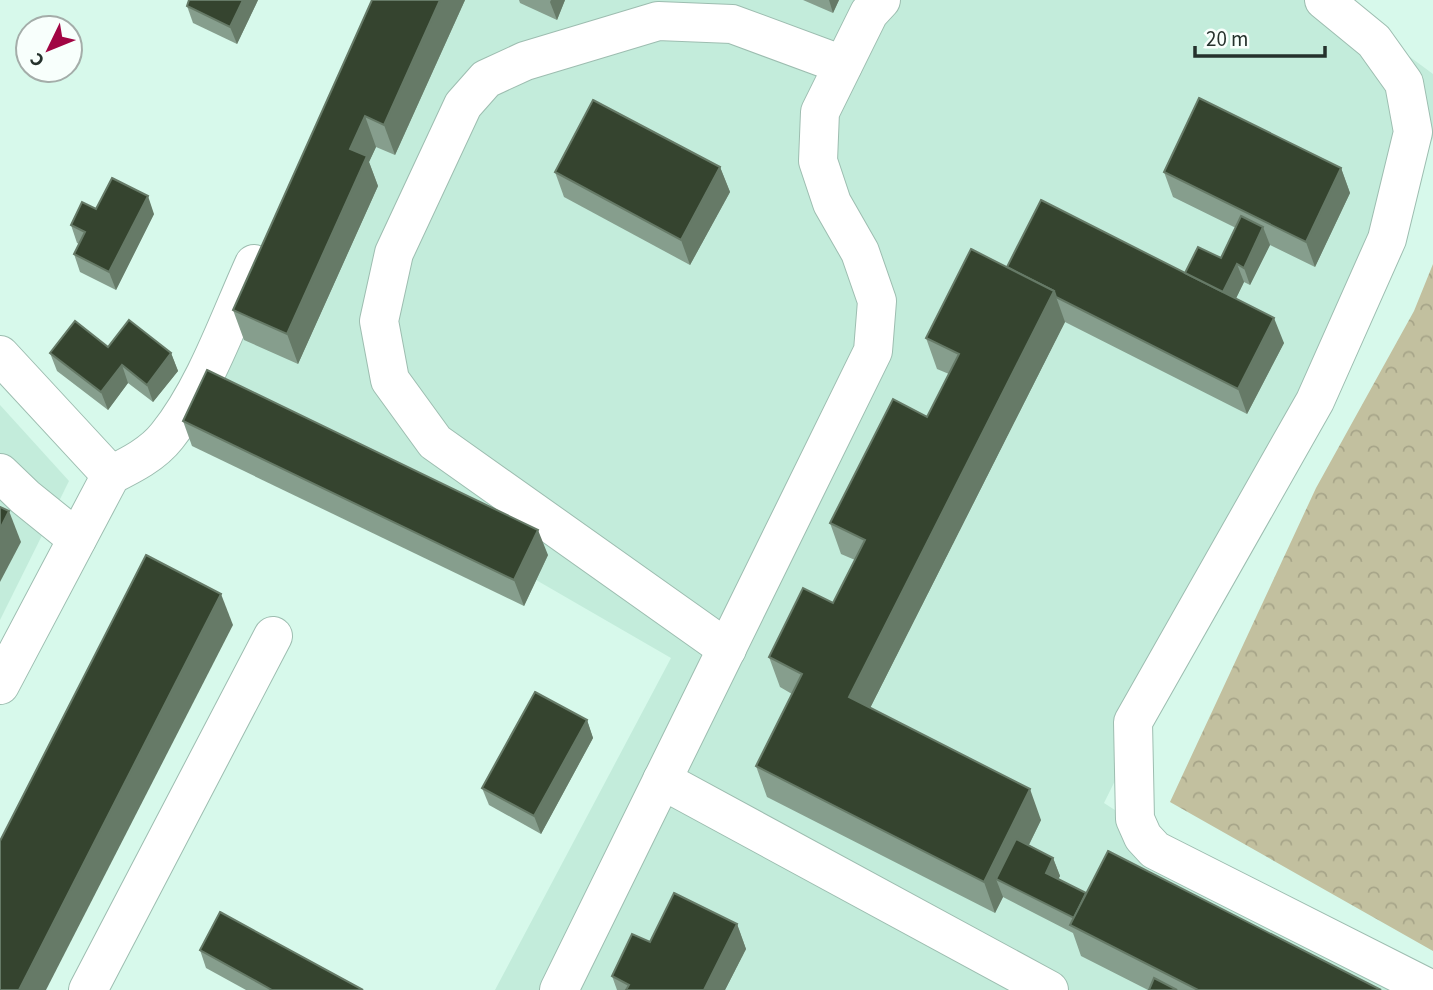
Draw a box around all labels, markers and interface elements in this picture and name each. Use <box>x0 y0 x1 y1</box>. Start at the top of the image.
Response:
north arrow <box>14 14 84 84</box>
scale bar <box>1195 14 1324 58</box>
text: 20 m <box>1206 24 1248 54</box>
text: С <box>24 46 51 73</box>

